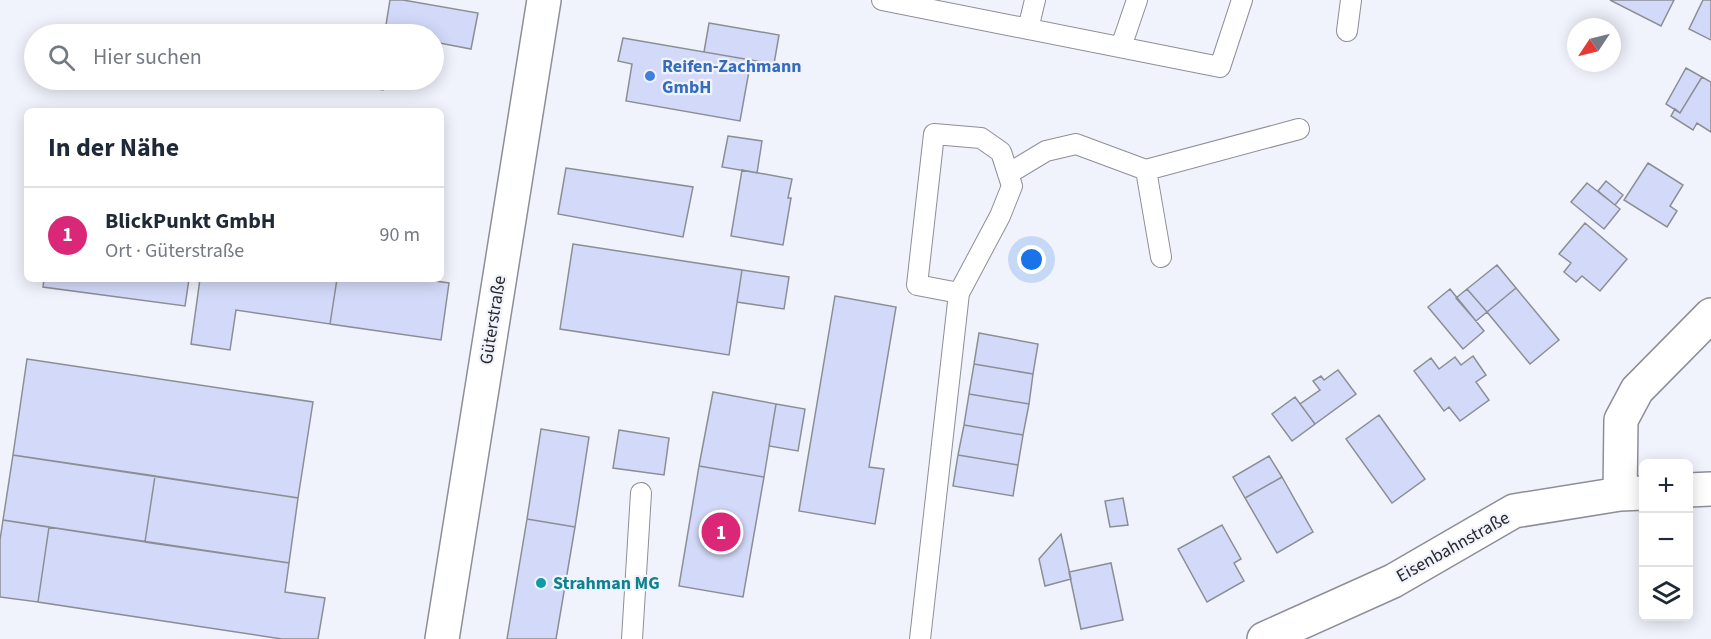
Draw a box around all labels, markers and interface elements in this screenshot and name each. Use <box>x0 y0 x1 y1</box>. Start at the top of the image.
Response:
north arrow <box>1567 18 1621 72</box>
search box <box>24 24 444 90</box>
icon: search <box>45 41 78 74</box>
text: Hier suchen <box>93 41 202 73</box>
place label: Reifen-Zachmann GmbH <box>662 54 802 100</box>
marker: Reifen-Zachmann GmbH <box>643 69 657 83</box>
text: In der Nähe <box>48 129 179 166</box>
text: BlickPunkt GmbH <box>105 205 276 237</box>
text: 1 <box>62 221 73 249</box>
text: 90 m <box>380 221 420 249</box>
text: Ort · Güterstraße <box>105 237 244 265</box>
your location <box>1017 245 1046 274</box>
street label: Güterstraße <box>474 274 512 366</box>
map controls <box>1639 459 1693 621</box>
button: + <box>1639 459 1693 513</box>
street label: Eisenbahnstraße <box>1392 505 1514 589</box>
pin: 1 <box>702 510 740 554</box>
button: − <box>1639 513 1693 567</box>
button: layers <box>1639 567 1693 621</box>
place label: Strahman MG <box>553 571 660 596</box>
marker: Strahman MG <box>534 576 548 590</box>

